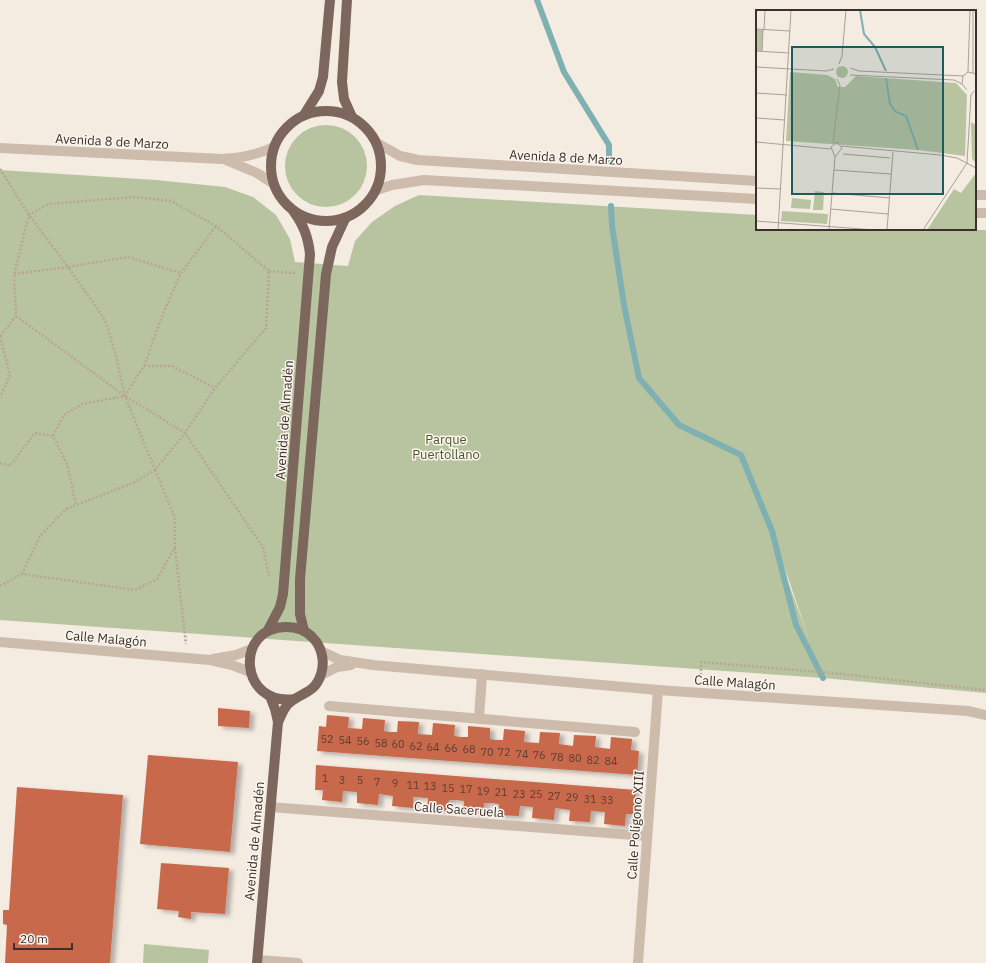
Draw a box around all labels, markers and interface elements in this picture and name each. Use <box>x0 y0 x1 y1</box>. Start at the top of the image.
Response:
inset map <box>756 10 976 230</box>
street label: Avenida 8 de Marzo <box>55 130 169 153</box>
street label: Avenida 8 de Marzo <box>509 146 623 169</box>
street label: Avenida de Almadén <box>272 360 297 480</box>
park label: Parque Puertollano <box>412 431 480 463</box>
street label: Calle Malagón <box>65 626 147 651</box>
street label: Calle Malagón <box>694 671 776 694</box>
house number: 52 <box>320 732 334 746</box>
house number: 54 <box>338 733 352 747</box>
house number: 56 <box>356 734 370 748</box>
house number: 58 <box>374 736 388 750</box>
house number: 60 <box>391 737 405 751</box>
house number: 62 <box>409 739 423 753</box>
house number: 64 <box>426 740 440 754</box>
house number: 66 <box>444 741 458 755</box>
house number: 68 <box>462 742 476 756</box>
house number: 70 <box>480 745 494 759</box>
house number: 72 <box>497 745 511 759</box>
house number: 74 <box>515 747 529 761</box>
house number: 76 <box>532 748 546 762</box>
house number: 78 <box>550 750 564 764</box>
house number: 80 <box>568 751 582 765</box>
house number: 82 <box>586 753 600 767</box>
house number: 84 <box>604 754 618 768</box>
street label: Calle Polígono XIII <box>623 770 648 880</box>
house number: 1 <box>322 771 329 785</box>
house number: 3 <box>339 773 345 787</box>
house number: 5 <box>357 773 363 787</box>
house number: 7 <box>374 775 380 789</box>
house number: 9 <box>392 776 398 790</box>
house number: 11 <box>406 778 420 792</box>
house number: 13 <box>423 779 437 793</box>
street label: Avenida de Almadén <box>241 781 268 901</box>
house number: 15 <box>441 781 455 795</box>
house number: 17 <box>459 782 473 796</box>
house number: 19 <box>476 784 490 798</box>
house number: 21 <box>494 785 508 799</box>
house number: 23 <box>512 787 526 801</box>
house number: 25 <box>529 787 543 801</box>
house number: 27 <box>547 789 561 803</box>
house number: 29 <box>565 790 579 804</box>
house number: 31 <box>583 792 597 806</box>
house number: 33 <box>600 793 614 807</box>
street label: Calle Saceruela <box>413 798 505 821</box>
scale bar <box>14 925 72 951</box>
text: 20 m <box>20 931 48 946</box>

